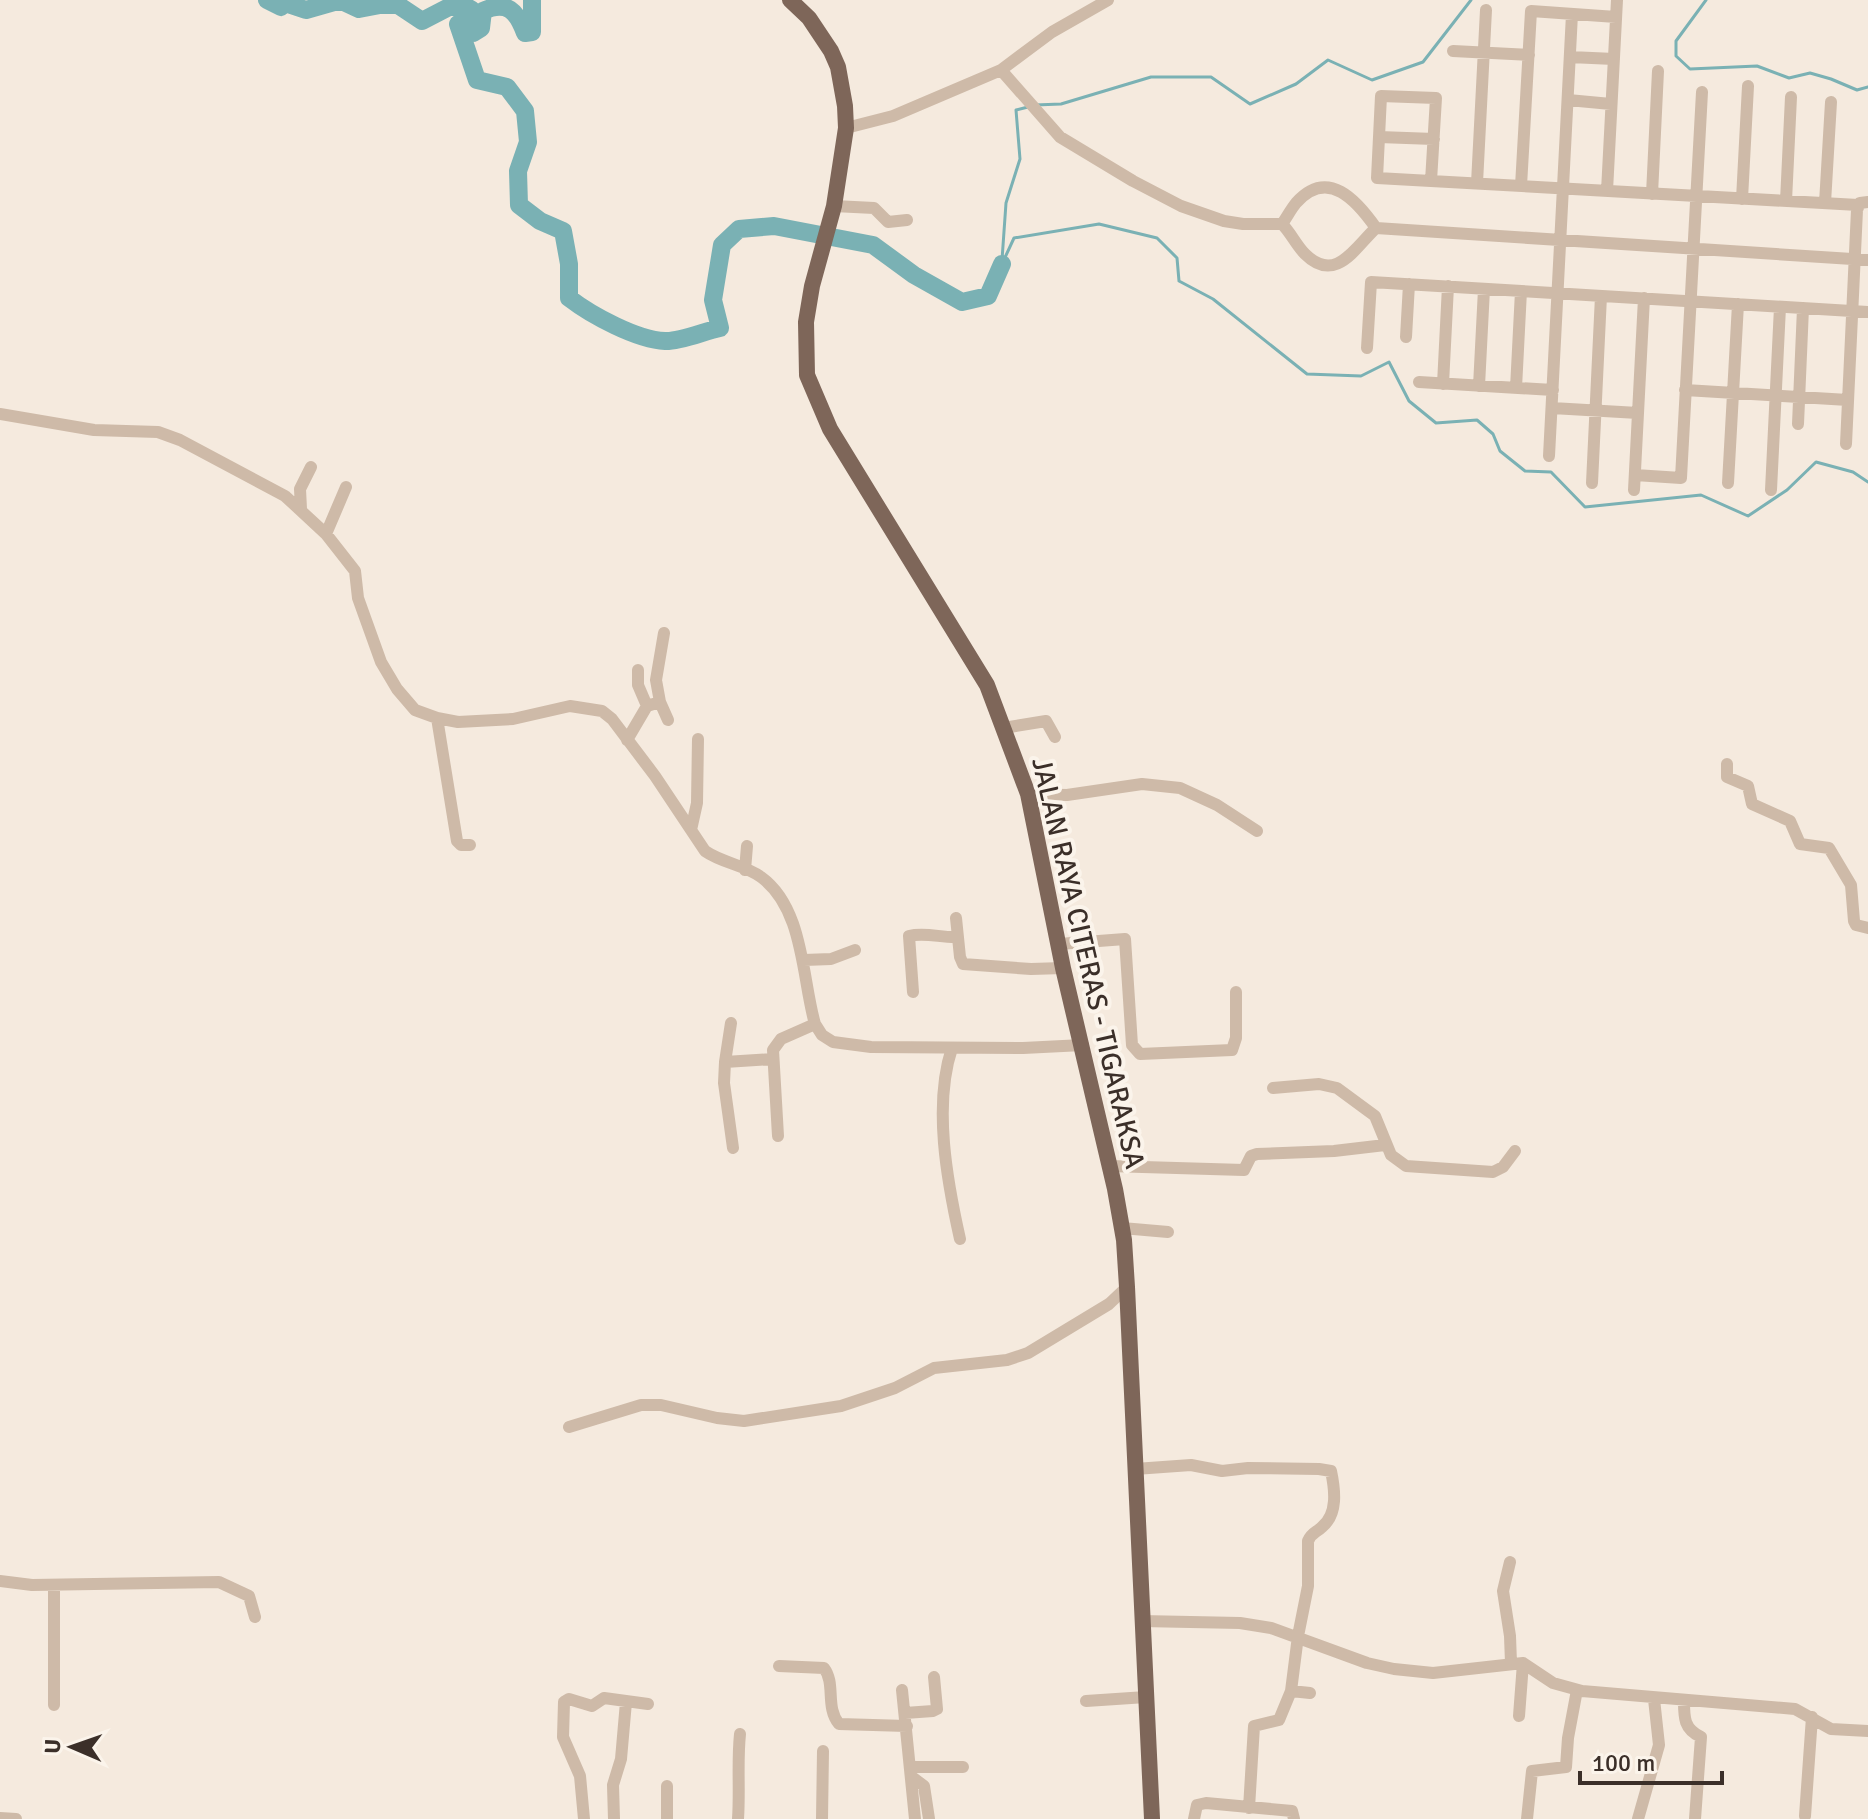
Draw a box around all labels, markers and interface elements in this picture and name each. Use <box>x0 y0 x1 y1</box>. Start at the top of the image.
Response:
street label: JALAN RAYA CITERAS - TIGARAKSA <box>1024 754 1152 1172</box>
north arrow <box>32 1707 112 1787</box>
scale bar <box>1580 1735 1722 1785</box>
text: U <box>39 1738 66 1754</box>
text: 100 m <box>1592 1748 1655 1778</box>

